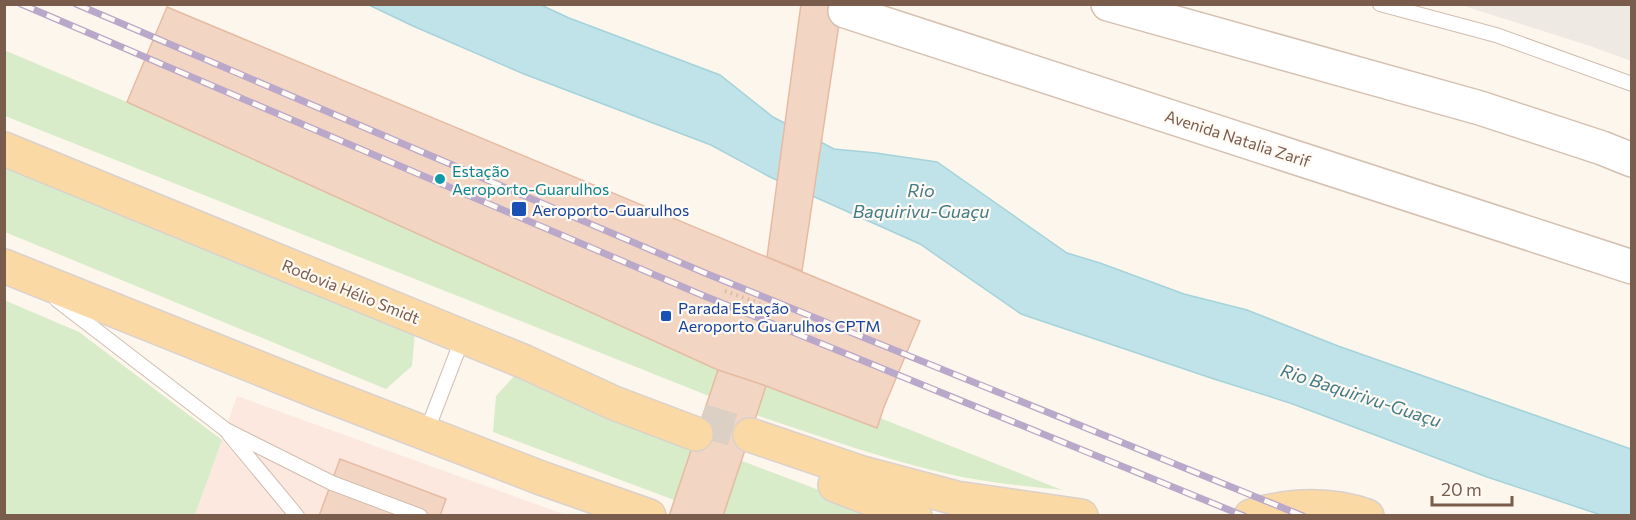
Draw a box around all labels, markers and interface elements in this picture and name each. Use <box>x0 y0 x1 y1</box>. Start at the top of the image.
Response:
street label: Avenida Natalia Zarif <box>1163 106 1314 171</box>
place label: Estação Aeroporto-Guarulhos <box>452 161 609 198</box>
marker: Estação Aeroporto-Guarulhos <box>433 172 447 186</box>
water label: Rio Baquirivu-Guaçu <box>853 179 989 222</box>
marker: Aeroporto-Guarulhos <box>510 200 528 218</box>
place label: Aeroporto-Guarulhos <box>532 200 689 219</box>
street label: Rodovia Hélio Smidt <box>280 255 423 327</box>
place label: Parada Estação Aeroporto Guarulhos CPTM <box>678 298 881 335</box>
marker: Parada Estação Aeroporto Guarulhos CPTM <box>659 309 673 323</box>
water label: Rio Baquirivu-Guaçu <box>1278 359 1444 431</box>
scale bar <box>1432 469 1512 507</box>
text: 20 m <box>1441 478 1482 500</box>

